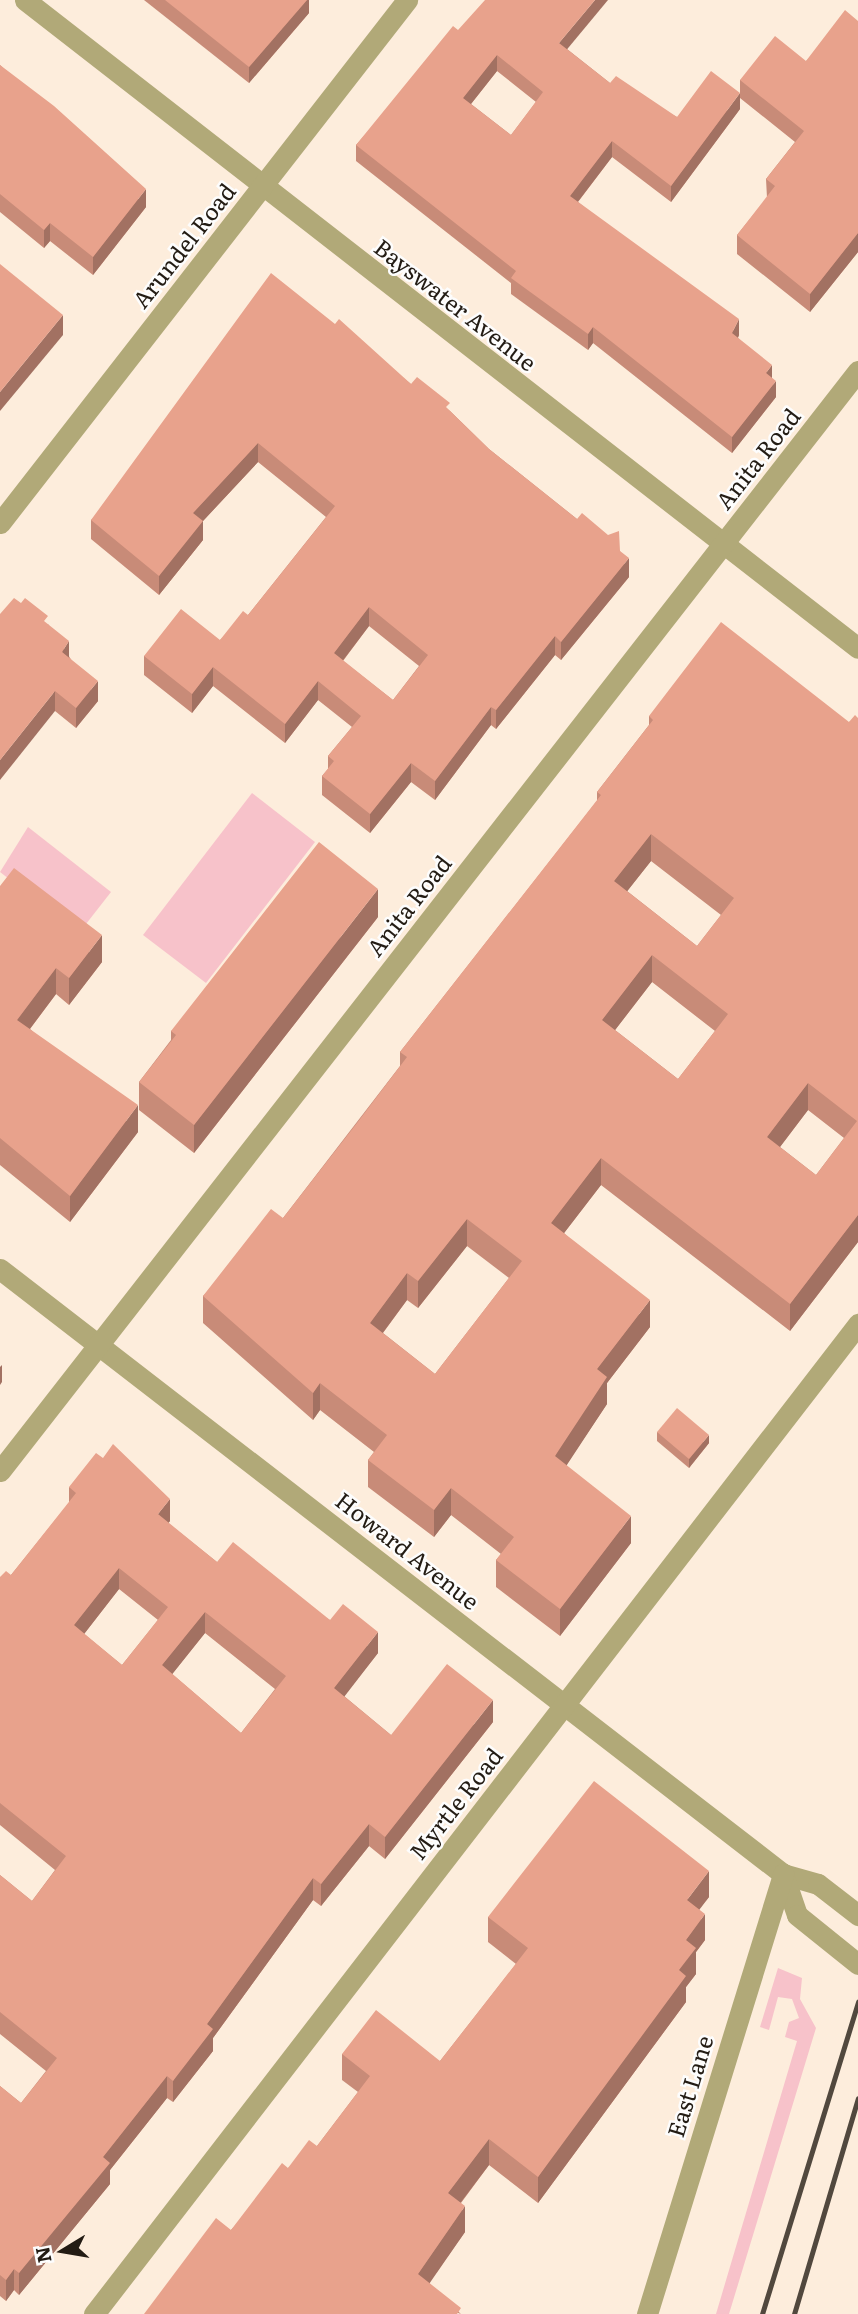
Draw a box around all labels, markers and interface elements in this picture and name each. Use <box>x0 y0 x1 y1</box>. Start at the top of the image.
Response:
street label: Arundel Road <box>126 177 240 313</box>
street label: Bayswater Avenue <box>370 232 542 376</box>
street label: Anita Road <box>709 402 805 514</box>
street label: Anita Road <box>360 849 456 961</box>
street label: Howard Avenue <box>331 1486 485 1614</box>
street label: Myrtle Road <box>403 1742 507 1864</box>
street label: East Lane <box>660 2032 718 2140</box>
north arrow <box>28 2216 98 2286</box>
text: N <box>27 2245 58 2266</box>

